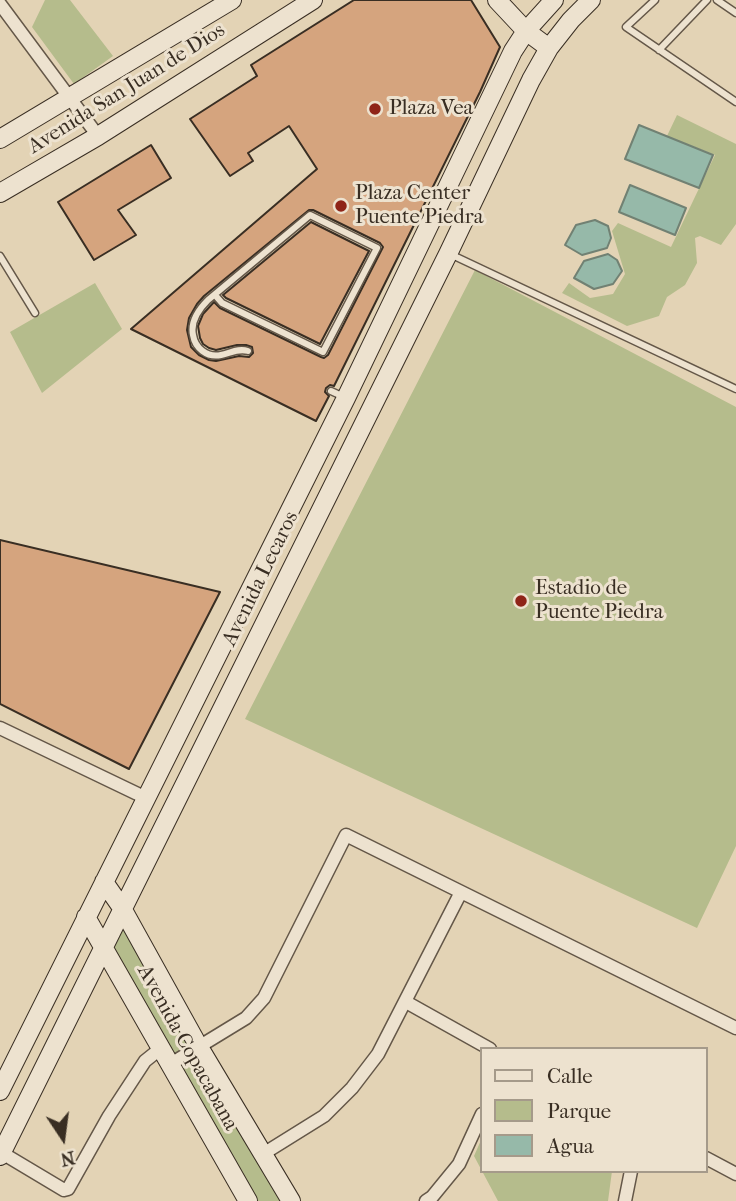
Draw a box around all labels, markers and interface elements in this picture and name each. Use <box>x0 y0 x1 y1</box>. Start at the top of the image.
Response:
street label: Avenida San Juan de Dios <box>24 18 230 160</box>
place label: Plaza Vea <box>389 96 473 122</box>
marker: Plaza Vea <box>367 101 383 117</box>
place label: Plaza Center Puente Piedra <box>355 181 483 231</box>
marker: Plaza Center Puente Piedra <box>333 198 349 214</box>
street label: Avenida Lecaros <box>217 507 305 651</box>
place label: Estadio de Puente Piedra <box>535 576 663 626</box>
marker: Estadio de Puente Piedra <box>513 593 529 609</box>
street label: Avenida Copacabana <box>131 961 243 1135</box>
legend <box>480 1047 708 1173</box>
text: Calle <box>547 1064 593 1088</box>
text: Parque <box>547 1099 611 1123</box>
north arrow <box>28 1103 98 1173</box>
text: Agua <box>547 1134 594 1158</box>
text: N <box>58 1146 77 1171</box>

